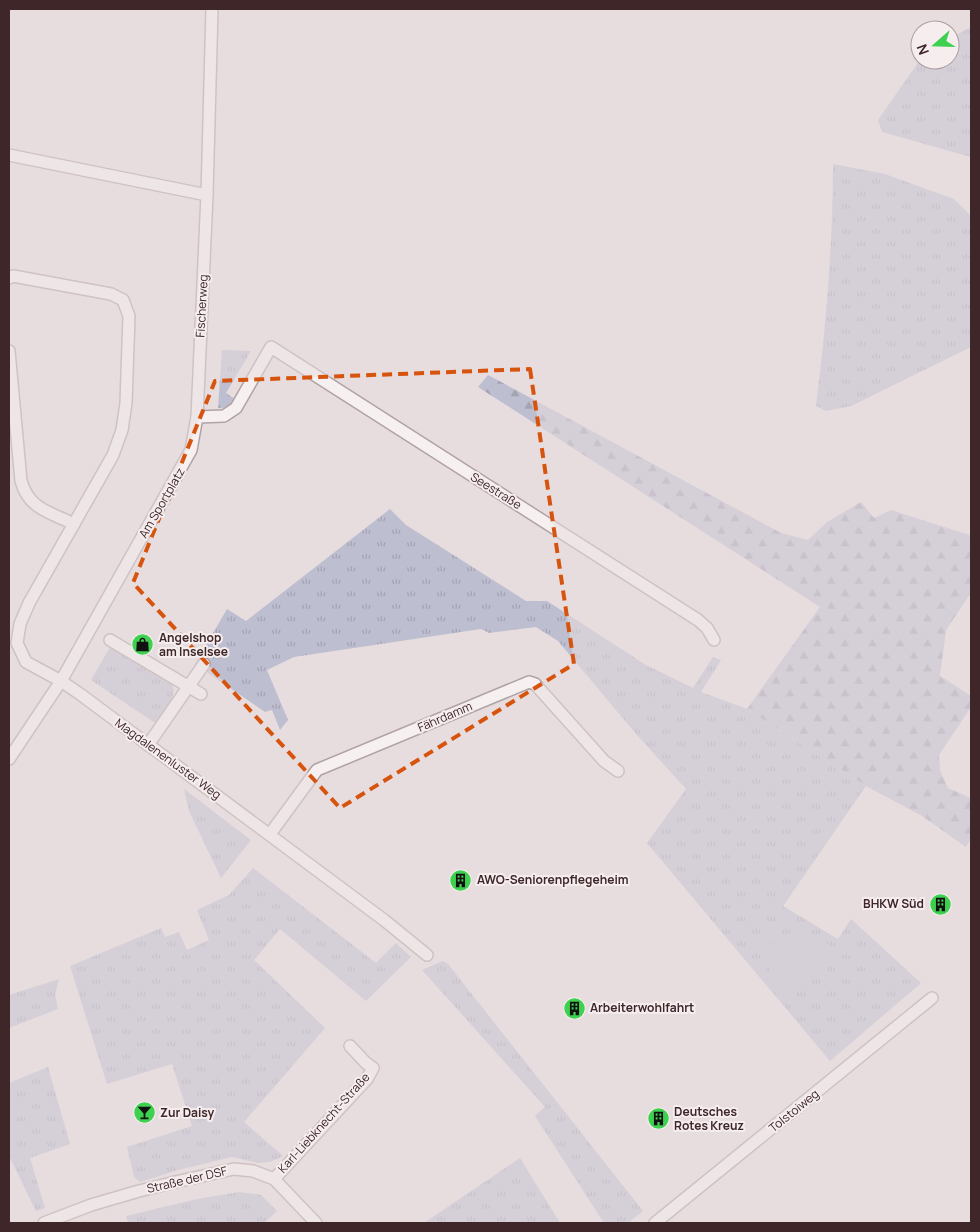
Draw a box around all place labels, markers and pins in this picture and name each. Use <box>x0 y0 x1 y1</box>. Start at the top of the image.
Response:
place label: Angelshop am Inselsee <box>159 629 228 660</box>
shop icon: Angelshop am Inselsee <box>131 633 155 657</box>
building icon: AWO-Seniorenpflegeheim <box>449 868 473 892</box>
place label: AWO-Seniorenpflegeheim <box>477 871 629 888</box>
building icon: BHKW Süd <box>928 892 952 916</box>
place label: BHKW Süd <box>863 895 924 912</box>
building icon: Arbeiterwohlfahrt <box>562 996 586 1020</box>
place label: Arbeiterwohlfahrt <box>590 999 694 1016</box>
bar icon: Zur Daisy <box>132 1101 156 1125</box>
place label: Deutsches Rotes Kreuz <box>674 1103 744 1134</box>
place label: Zur Daisy <box>160 1104 215 1121</box>
building icon: Deutsches Rotes Kreuz <box>646 1107 670 1131</box>

